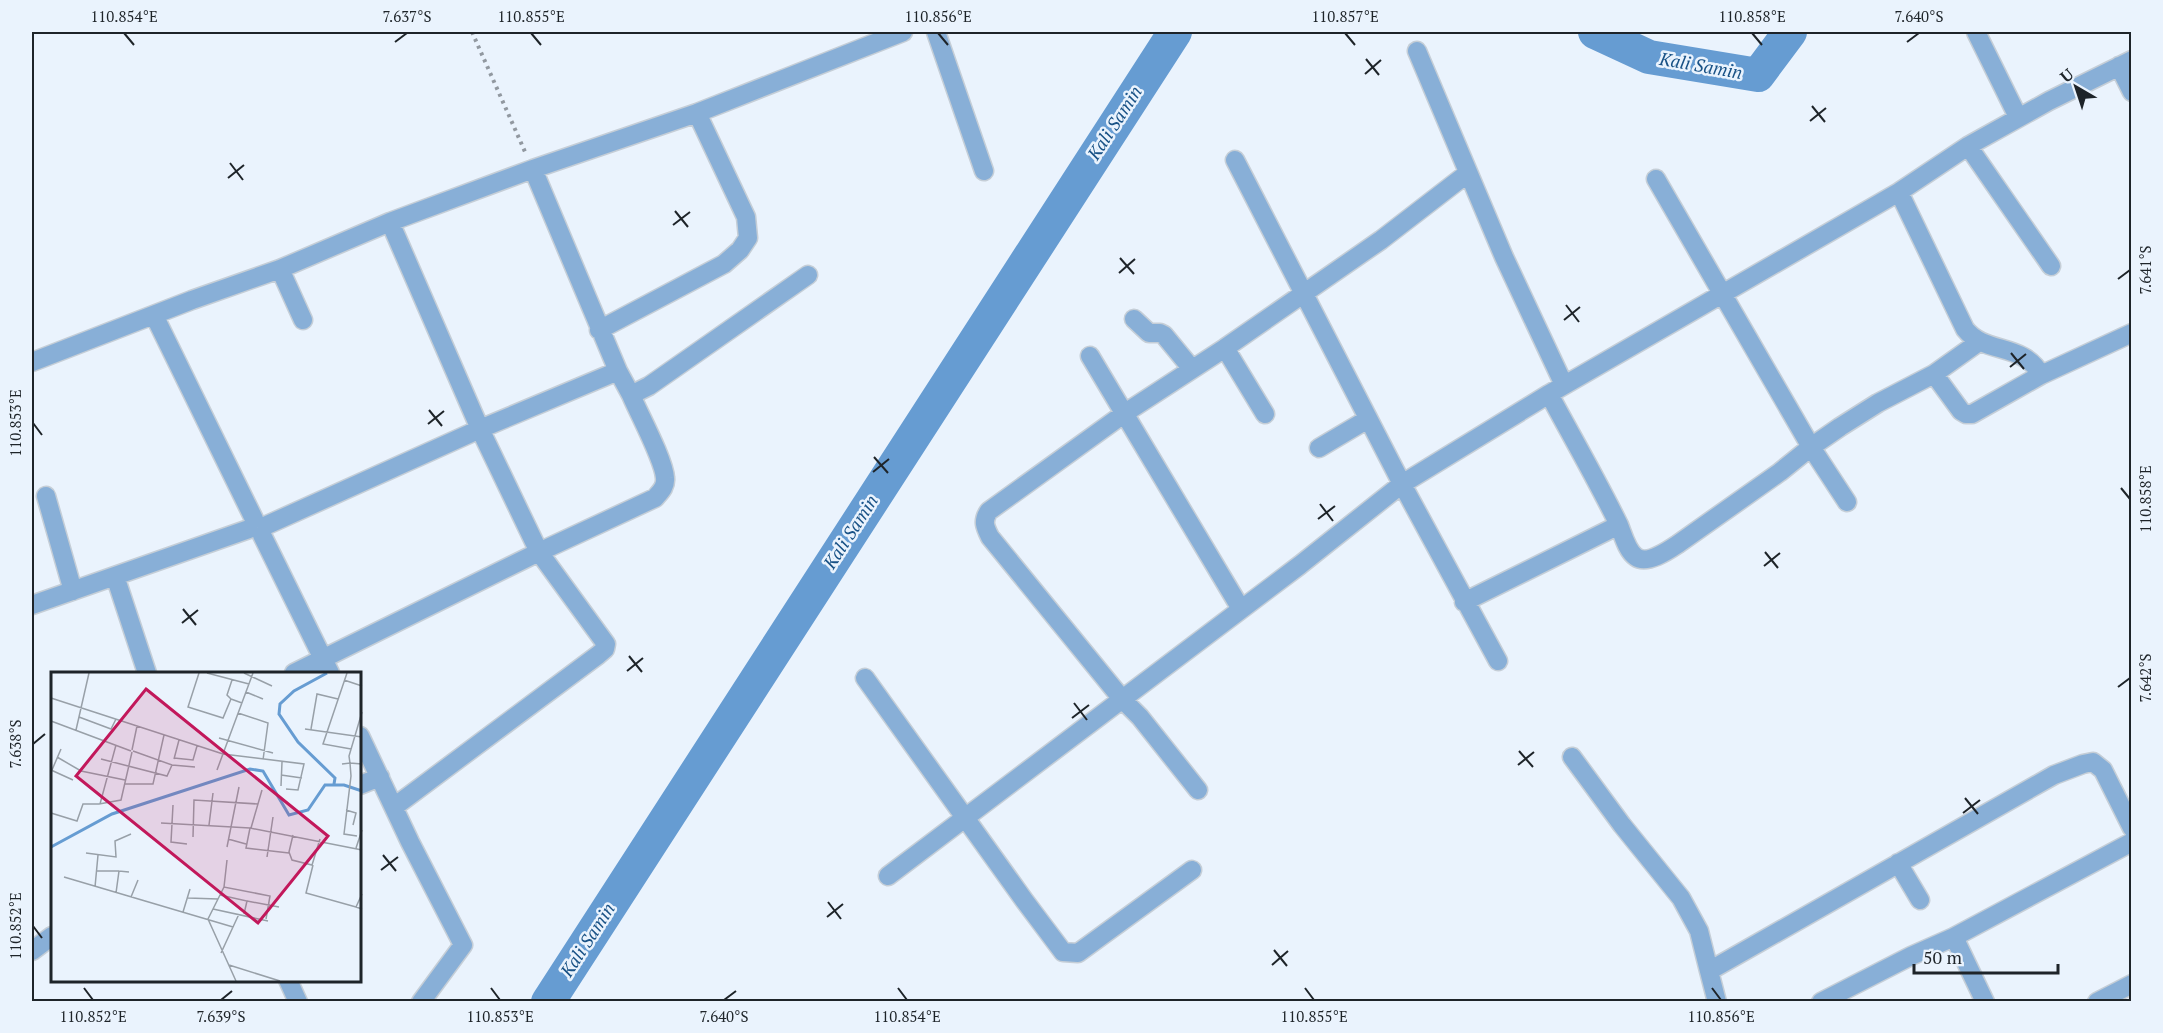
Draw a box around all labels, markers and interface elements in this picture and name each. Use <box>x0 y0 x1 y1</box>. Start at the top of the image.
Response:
text: 110.854°E <box>90 6 158 26</box>
text: 7.637°S <box>382 6 432 26</box>
text: 110.855°E <box>497 6 565 26</box>
text: 110.856°E <box>904 6 972 26</box>
text: 110.857°E <box>1311 6 1379 26</box>
text: 110.858°E <box>1718 6 1786 26</box>
text: 7.640°S <box>1894 6 1944 26</box>
water label: Kali Samin <box>1657 46 1744 84</box>
north arrow <box>2046 57 2106 117</box>
text: U <box>2055 63 2078 87</box>
water label: Kali Samin <box>1081 81 1147 165</box>
text: 7.641°S <box>2135 245 2155 295</box>
text: 110.853°E <box>5 389 25 457</box>
text: 110.858°E <box>2135 465 2155 533</box>
water label: Kali Samin <box>817 490 883 574</box>
text: 7.642°S <box>2135 653 2155 703</box>
inset map <box>51 672 362 982</box>
text: 7.638°S <box>5 719 25 769</box>
text: 110.852°E <box>5 892 25 960</box>
water label: Kali Samin <box>554 898 620 982</box>
scale bar <box>1914 937 2058 975</box>
text: 50 m <box>1923 945 1963 969</box>
text: 110.852°E <box>59 1006 127 1026</box>
text: 7.639°S <box>196 1006 246 1026</box>
text: 110.853°E <box>466 1006 534 1026</box>
text: 7.640°S <box>699 1006 749 1026</box>
text: 110.854°E <box>873 1006 941 1026</box>
text: 110.855°E <box>1280 1006 1348 1026</box>
text: 110.856°E <box>1687 1006 1755 1026</box>

